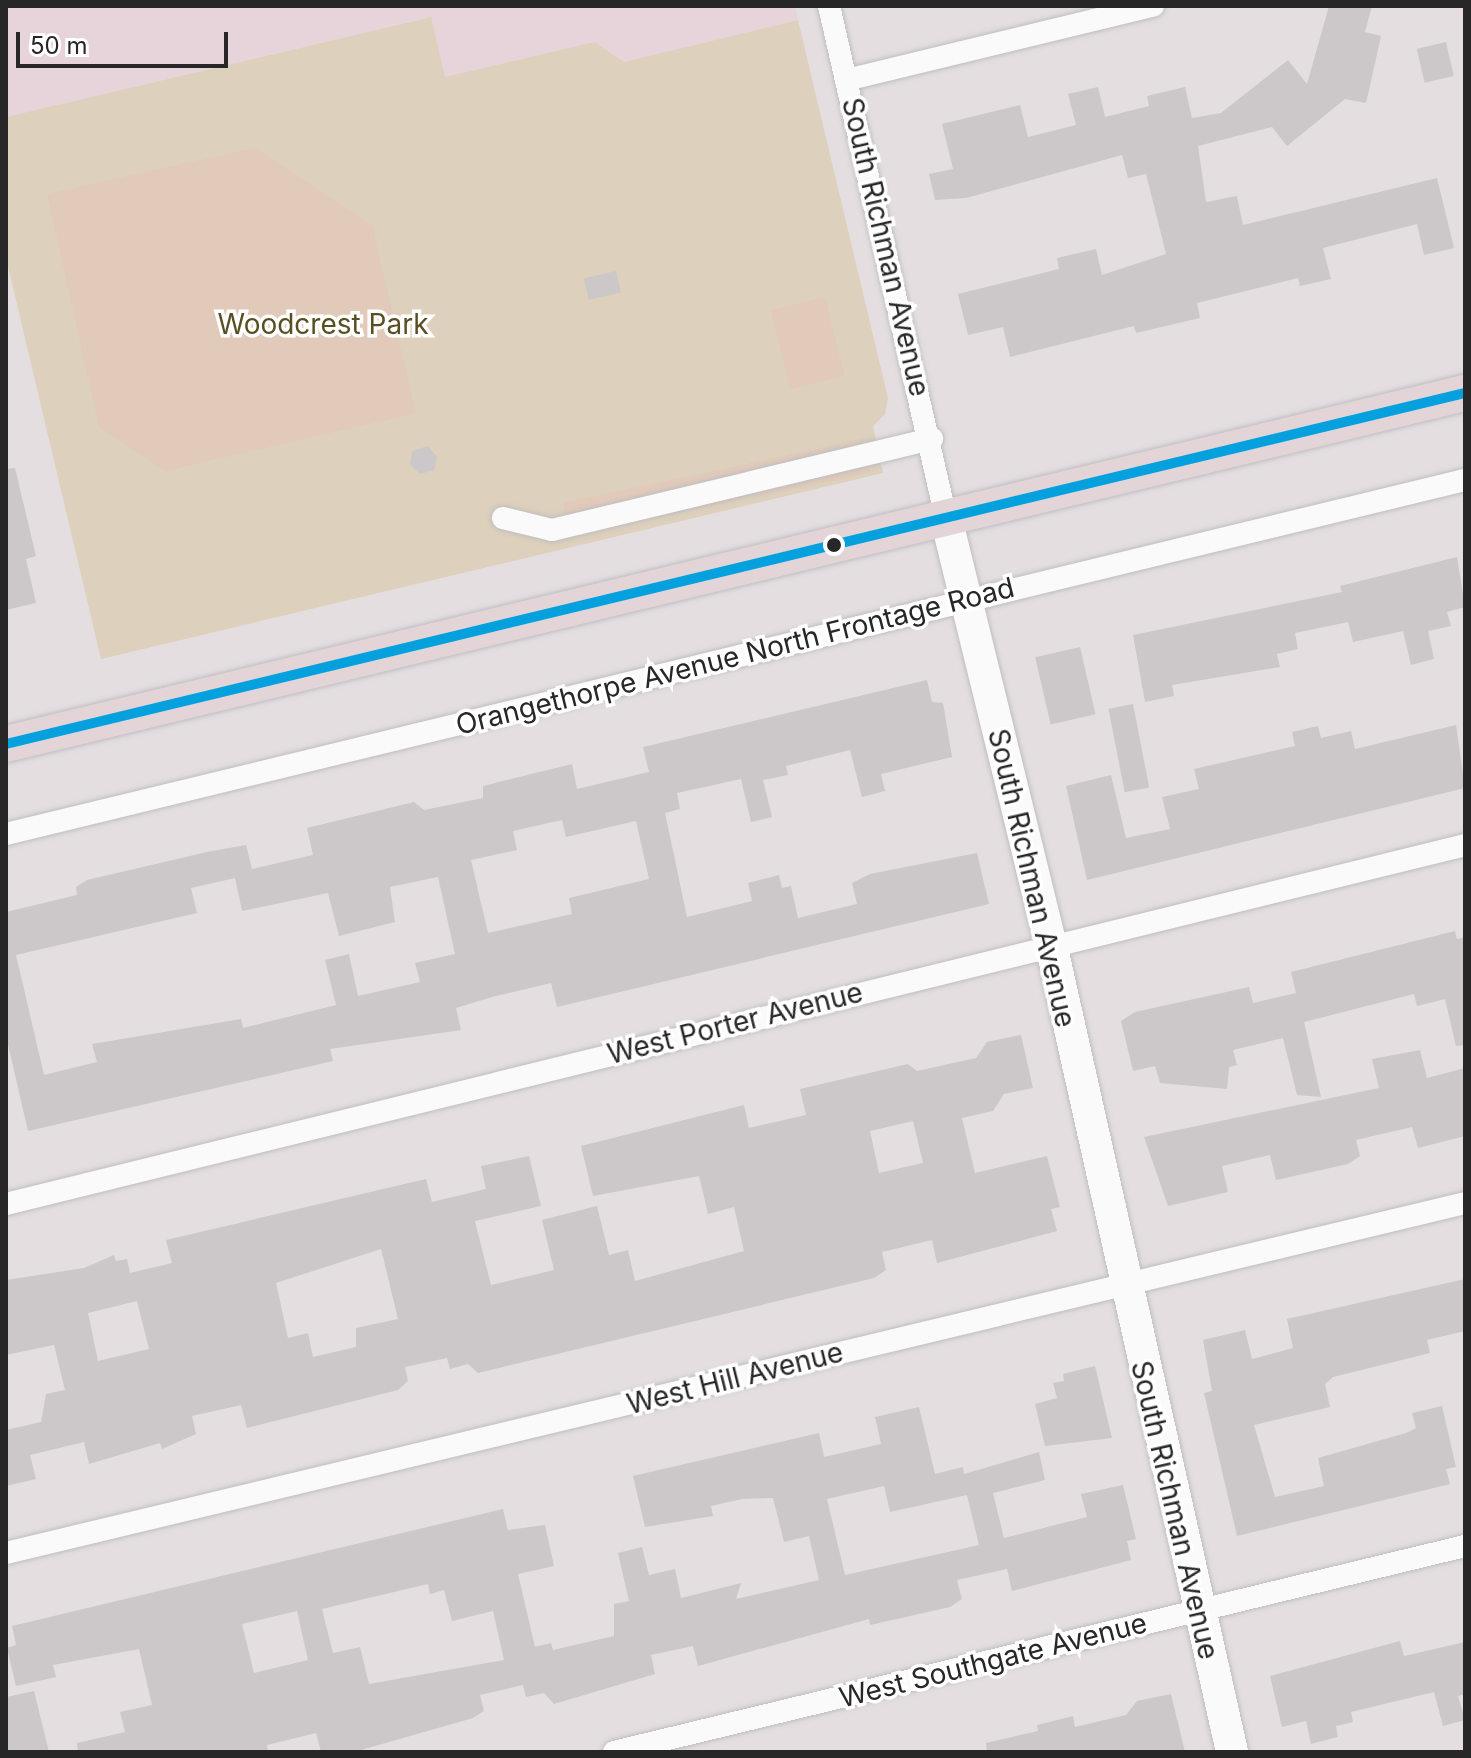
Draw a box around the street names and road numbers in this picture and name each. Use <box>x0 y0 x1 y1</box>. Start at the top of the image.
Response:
street label: South Richman Avenue <box>835 94 937 400</box>
street label: Orangethorpe Avenue North Frontage Road <box>452 570 1018 742</box>
street label: South Richman Avenue <box>981 725 1083 1031</box>
street label: West Porter Avenue <box>604 975 866 1071</box>
street label: West Hill Avenue <box>623 1335 847 1421</box>
street label: South Richman Avenue <box>1124 1357 1226 1663</box>
street label: West Southgate Avenue <box>836 1606 1150 1714</box>

